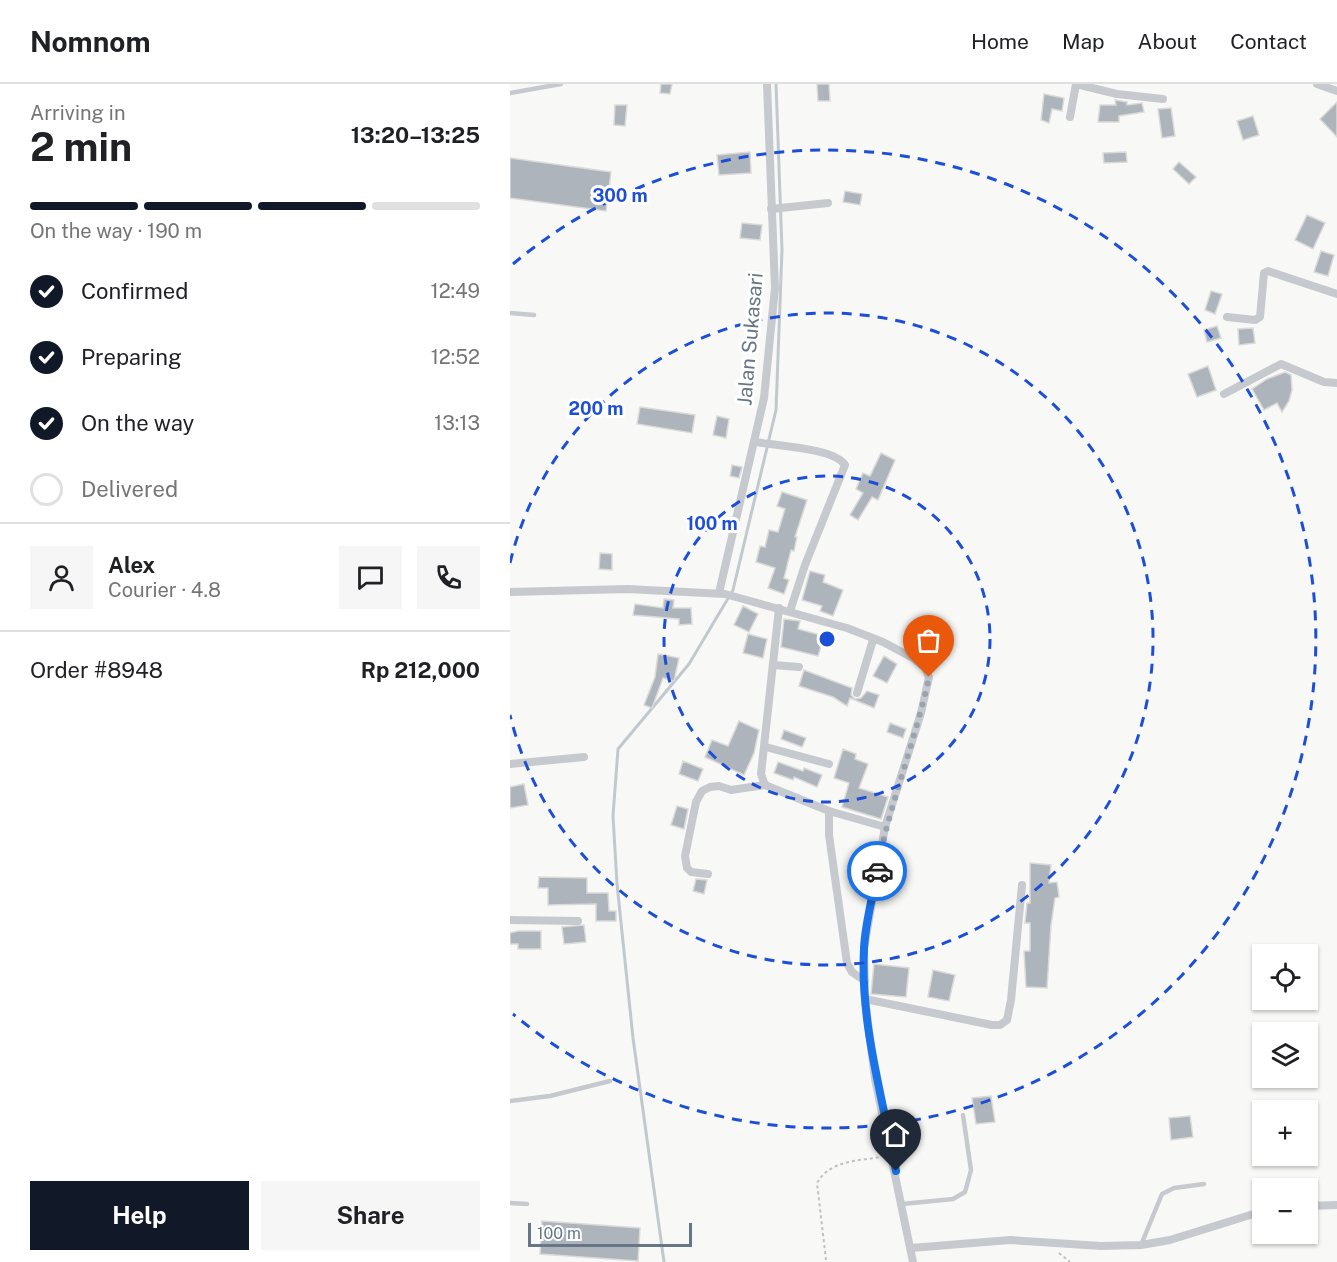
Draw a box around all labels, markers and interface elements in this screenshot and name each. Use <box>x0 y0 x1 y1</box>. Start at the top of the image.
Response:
text: Nomnom <box>30 25 151 58</box>
text: Home <box>971 29 1029 54</box>
text: Map <box>1062 29 1105 54</box>
text: About <box>1138 29 1197 54</box>
text: Contact <box>1230 29 1307 54</box>
text: Arriving in <box>30 101 125 125</box>
text: 13:20–13:25 <box>351 122 480 148</box>
text: 2 min <box>30 124 132 170</box>
text: 300 m <box>592 185 648 206</box>
text: On the way · 190 m <box>30 219 202 243</box>
street label: Jalan Sukasari <box>732 272 768 406</box>
icon: check <box>30 275 63 308</box>
text: Confirmed <box>81 278 188 304</box>
text: 12:49 <box>431 279 480 303</box>
icon: check <box>30 341 63 374</box>
text: Preparing <box>81 344 182 370</box>
text: 12:52 <box>431 345 480 369</box>
text: 200 m <box>569 398 623 419</box>
icon: check <box>30 407 63 440</box>
text: On the way <box>81 410 194 436</box>
text: 13:13 <box>434 411 480 435</box>
text: Delivered <box>81 476 178 502</box>
text: 100 m <box>686 513 738 534</box>
button: person <box>30 546 93 609</box>
button: chat <box>339 546 402 609</box>
button: phone <box>417 546 480 609</box>
text: Alex <box>108 552 155 578</box>
text: Courier · 4.8 <box>108 578 221 602</box>
pin <box>903 615 954 677</box>
icon: bag <box>912 624 945 657</box>
centre of rings <box>817 629 837 649</box>
text: Order #8948 <box>30 657 163 683</box>
text: Rp 212,000 <box>361 657 480 683</box>
courier <box>847 841 907 901</box>
icon: car <box>861 855 894 888</box>
map controls <box>1252 944 1318 1244</box>
button: locate <box>1252 944 1318 1010</box>
button: layers <box>1252 1022 1318 1088</box>
button: + <box>1252 1100 1318 1166</box>
pin <box>870 1109 921 1171</box>
icon: home <box>879 1118 912 1151</box>
button: − <box>1252 1178 1318 1244</box>
button: Help <box>30 1181 249 1250</box>
button: Share <box>261 1181 480 1250</box>
scale bar <box>528 1220 692 1248</box>
text: 100 m <box>537 1224 581 1243</box>

